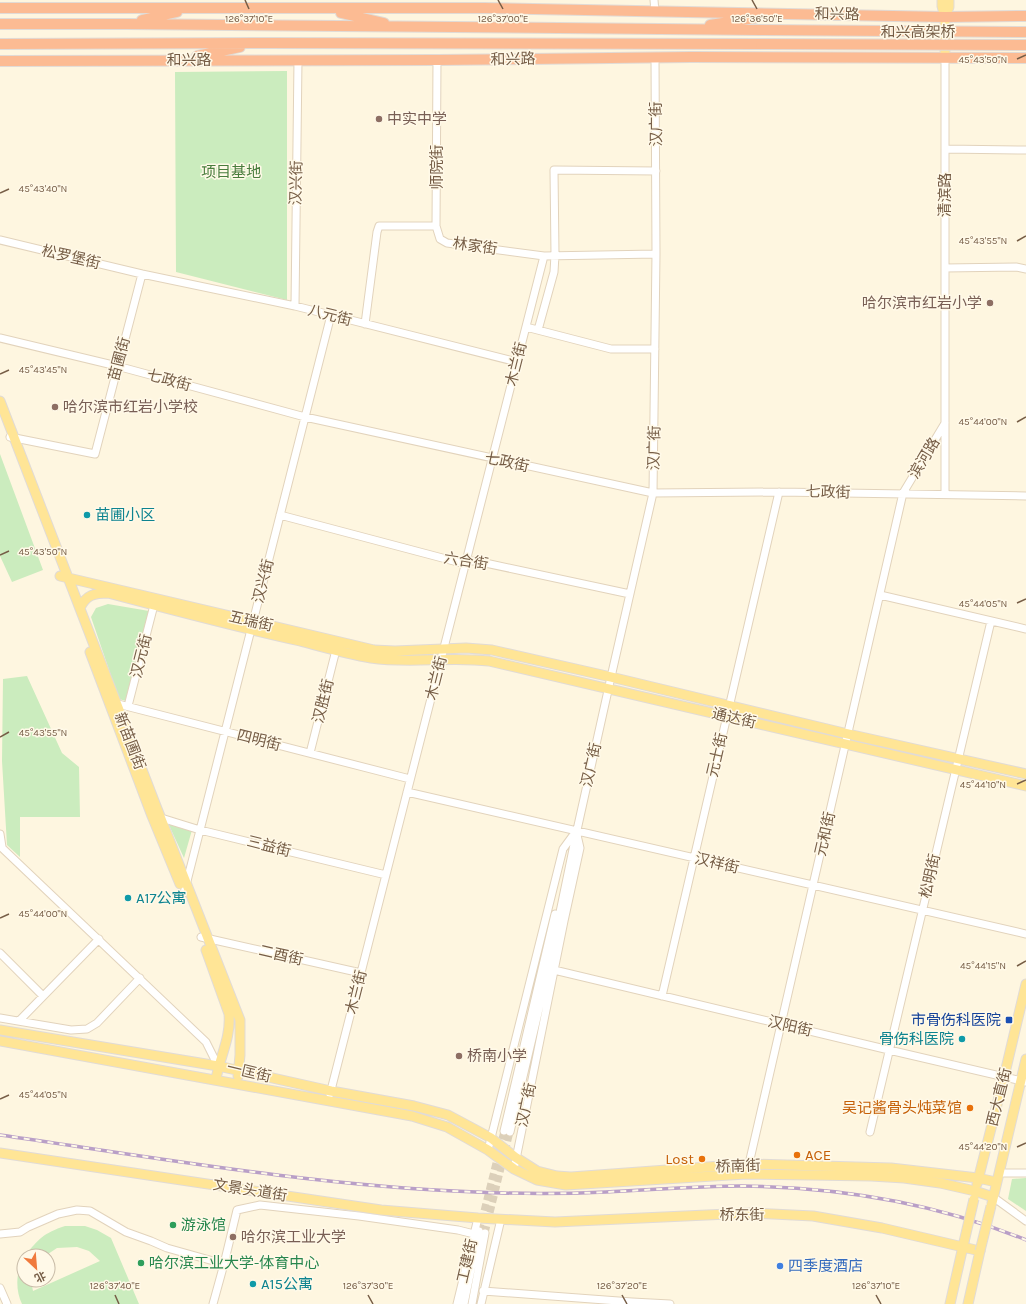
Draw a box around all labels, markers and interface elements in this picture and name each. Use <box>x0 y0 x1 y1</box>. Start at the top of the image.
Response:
street label: 和兴路 <box>814 5 860 23</box>
text: 126°37'10"E <box>225 13 273 25</box>
text: 126°37'00"E <box>478 13 528 25</box>
text: 126°36'50"E <box>731 13 783 25</box>
street label: 和兴高架桥 <box>880 23 956 41</box>
street label: 和兴路 <box>490 50 536 68</box>
street label: 和兴路 <box>166 51 212 69</box>
text: 45°43'50"N <box>959 54 1007 66</box>
street label: 汉广街 <box>647 101 665 147</box>
place label: 中实中学 <box>387 110 447 128</box>
marker: 中实中学 <box>374 114 384 124</box>
street label: 师院街 <box>428 144 446 190</box>
street label: 汉兴街 <box>287 160 305 206</box>
park label: 项目基地 <box>201 163 261 181</box>
street label: 清滨路 <box>936 172 954 218</box>
text: 45°43'40"N <box>19 183 67 195</box>
street label: 林家街 <box>451 234 499 258</box>
text: 45°43'55"N <box>959 235 1007 247</box>
street label: 松罗堡街 <box>40 241 102 273</box>
place label: 哈尔滨市红岩小学 <box>862 294 982 312</box>
marker: 哈尔滨市红岩小学 <box>985 298 995 308</box>
street label: 八元街 <box>306 301 354 329</box>
street label: 苗圃街 <box>104 335 134 383</box>
street label: 木兰街 <box>502 340 530 388</box>
text: 45°43'45"N <box>19 364 67 376</box>
street label: 七政街 <box>145 365 193 395</box>
place label: 哈尔滨市红岩小学校 <box>63 398 198 416</box>
marker: 哈尔滨市红岩小学校 <box>50 402 60 412</box>
text: 45°44'00"N <box>959 416 1007 428</box>
street label: 汉广街 <box>645 425 663 471</box>
street label: 滨河路 <box>905 434 943 482</box>
street label: 七政街 <box>483 449 531 475</box>
street label: 七政街 <box>805 483 851 501</box>
place label: 苗圃小区 <box>95 506 155 524</box>
marker: 苗圃小区 <box>82 510 92 520</box>
text: 45°43'50"N <box>19 546 67 558</box>
street label: 六合街 <box>442 549 490 573</box>
street label: 汉兴街 <box>249 557 277 605</box>
text: 45°44'05"N <box>959 598 1007 610</box>
street label: 五瑞街 <box>227 607 275 635</box>
street label: 汉元街 <box>127 632 155 680</box>
street label: 木兰街 <box>422 654 450 702</box>
street label: 汉胜街 <box>309 677 337 725</box>
street label: 通达街 <box>710 704 758 732</box>
street label: 新苗圃街 <box>111 710 149 772</box>
street label: 四明街 <box>235 726 283 754</box>
text: 45°43'55"N <box>19 727 67 739</box>
street label: 元士街 <box>703 731 731 779</box>
street label: 汉广街 <box>577 741 605 789</box>
text: 45°44'10"N <box>960 779 1006 791</box>
street label: 元和街 <box>811 810 839 858</box>
street label: 三益街 <box>245 832 293 860</box>
street label: 汉祥街 <box>693 849 741 877</box>
street label: 松明街 <box>916 852 944 900</box>
place label: A17公寓 <box>136 889 187 907</box>
marker: A17公寓 <box>123 893 133 903</box>
text: 45°44'00"N <box>19 908 67 920</box>
street label: 二酉街 <box>257 941 305 969</box>
text: 45°44'15"N <box>960 960 1006 972</box>
street label: 木兰街 <box>342 968 370 1016</box>
place label: 市骨伤科医院 <box>911 1011 1001 1029</box>
street label: 汉阳街 <box>766 1012 814 1040</box>
marker: 市骨伤科医院 <box>1004 1015 1014 1025</box>
place label: 骨伤科医院 <box>879 1030 954 1048</box>
marker: 骨伤科医院 <box>957 1034 967 1044</box>
place label: 桥南小学 <box>467 1047 527 1065</box>
marker: 桥南小学 <box>454 1051 464 1061</box>
street label: 一匡街 <box>225 1058 273 1086</box>
street label: 西大直街 <box>983 1066 1015 1128</box>
street label: 汉广街 <box>513 1081 539 1129</box>
text: 45°44'05"N <box>19 1089 67 1101</box>
place label: 吴记酱骨头炖菜馆 <box>842 1099 962 1117</box>
marker: 吴记酱骨头炖菜馆 <box>965 1103 975 1113</box>
text: 45°44'20"N <box>959 1141 1007 1153</box>
place label: ACE <box>805 1146 831 1164</box>
place label: Lost <box>665 1150 694 1168</box>
marker: ACE <box>792 1150 802 1160</box>
marker: Lost <box>697 1154 707 1164</box>
street label: 桥南街 <box>715 1156 761 1176</box>
street label: 文景头道街 <box>212 1175 288 1205</box>
street label: 桥东街 <box>719 1206 765 1224</box>
place label: 游泳馆 <box>181 1216 226 1234</box>
marker: 游泳馆 <box>168 1220 178 1230</box>
place label: 哈尔滨工业大学 <box>241 1228 346 1246</box>
marker: 哈尔滨工业大学 <box>228 1232 238 1242</box>
street label: 工建街 <box>453 1237 481 1285</box>
north arrow <box>16 1248 56 1288</box>
place label: 哈尔滨工业大学-体育中心 <box>149 1254 319 1272</box>
place label: 四季度酒店 <box>788 1257 863 1275</box>
marker: 哈尔滨工业大学-体育中心 <box>136 1258 146 1268</box>
marker: 四季度酒店 <box>775 1261 785 1271</box>
text: 北 <box>32 1268 48 1285</box>
place label: A15公寓 <box>261 1275 313 1293</box>
marker: A15公寓 <box>248 1279 258 1289</box>
text: 126°37'40"E <box>90 1280 140 1292</box>
text: 126°37'30"E <box>343 1280 393 1292</box>
text: 126°37'20"E <box>597 1280 647 1292</box>
text: 126°37'10"E <box>852 1280 900 1292</box>

